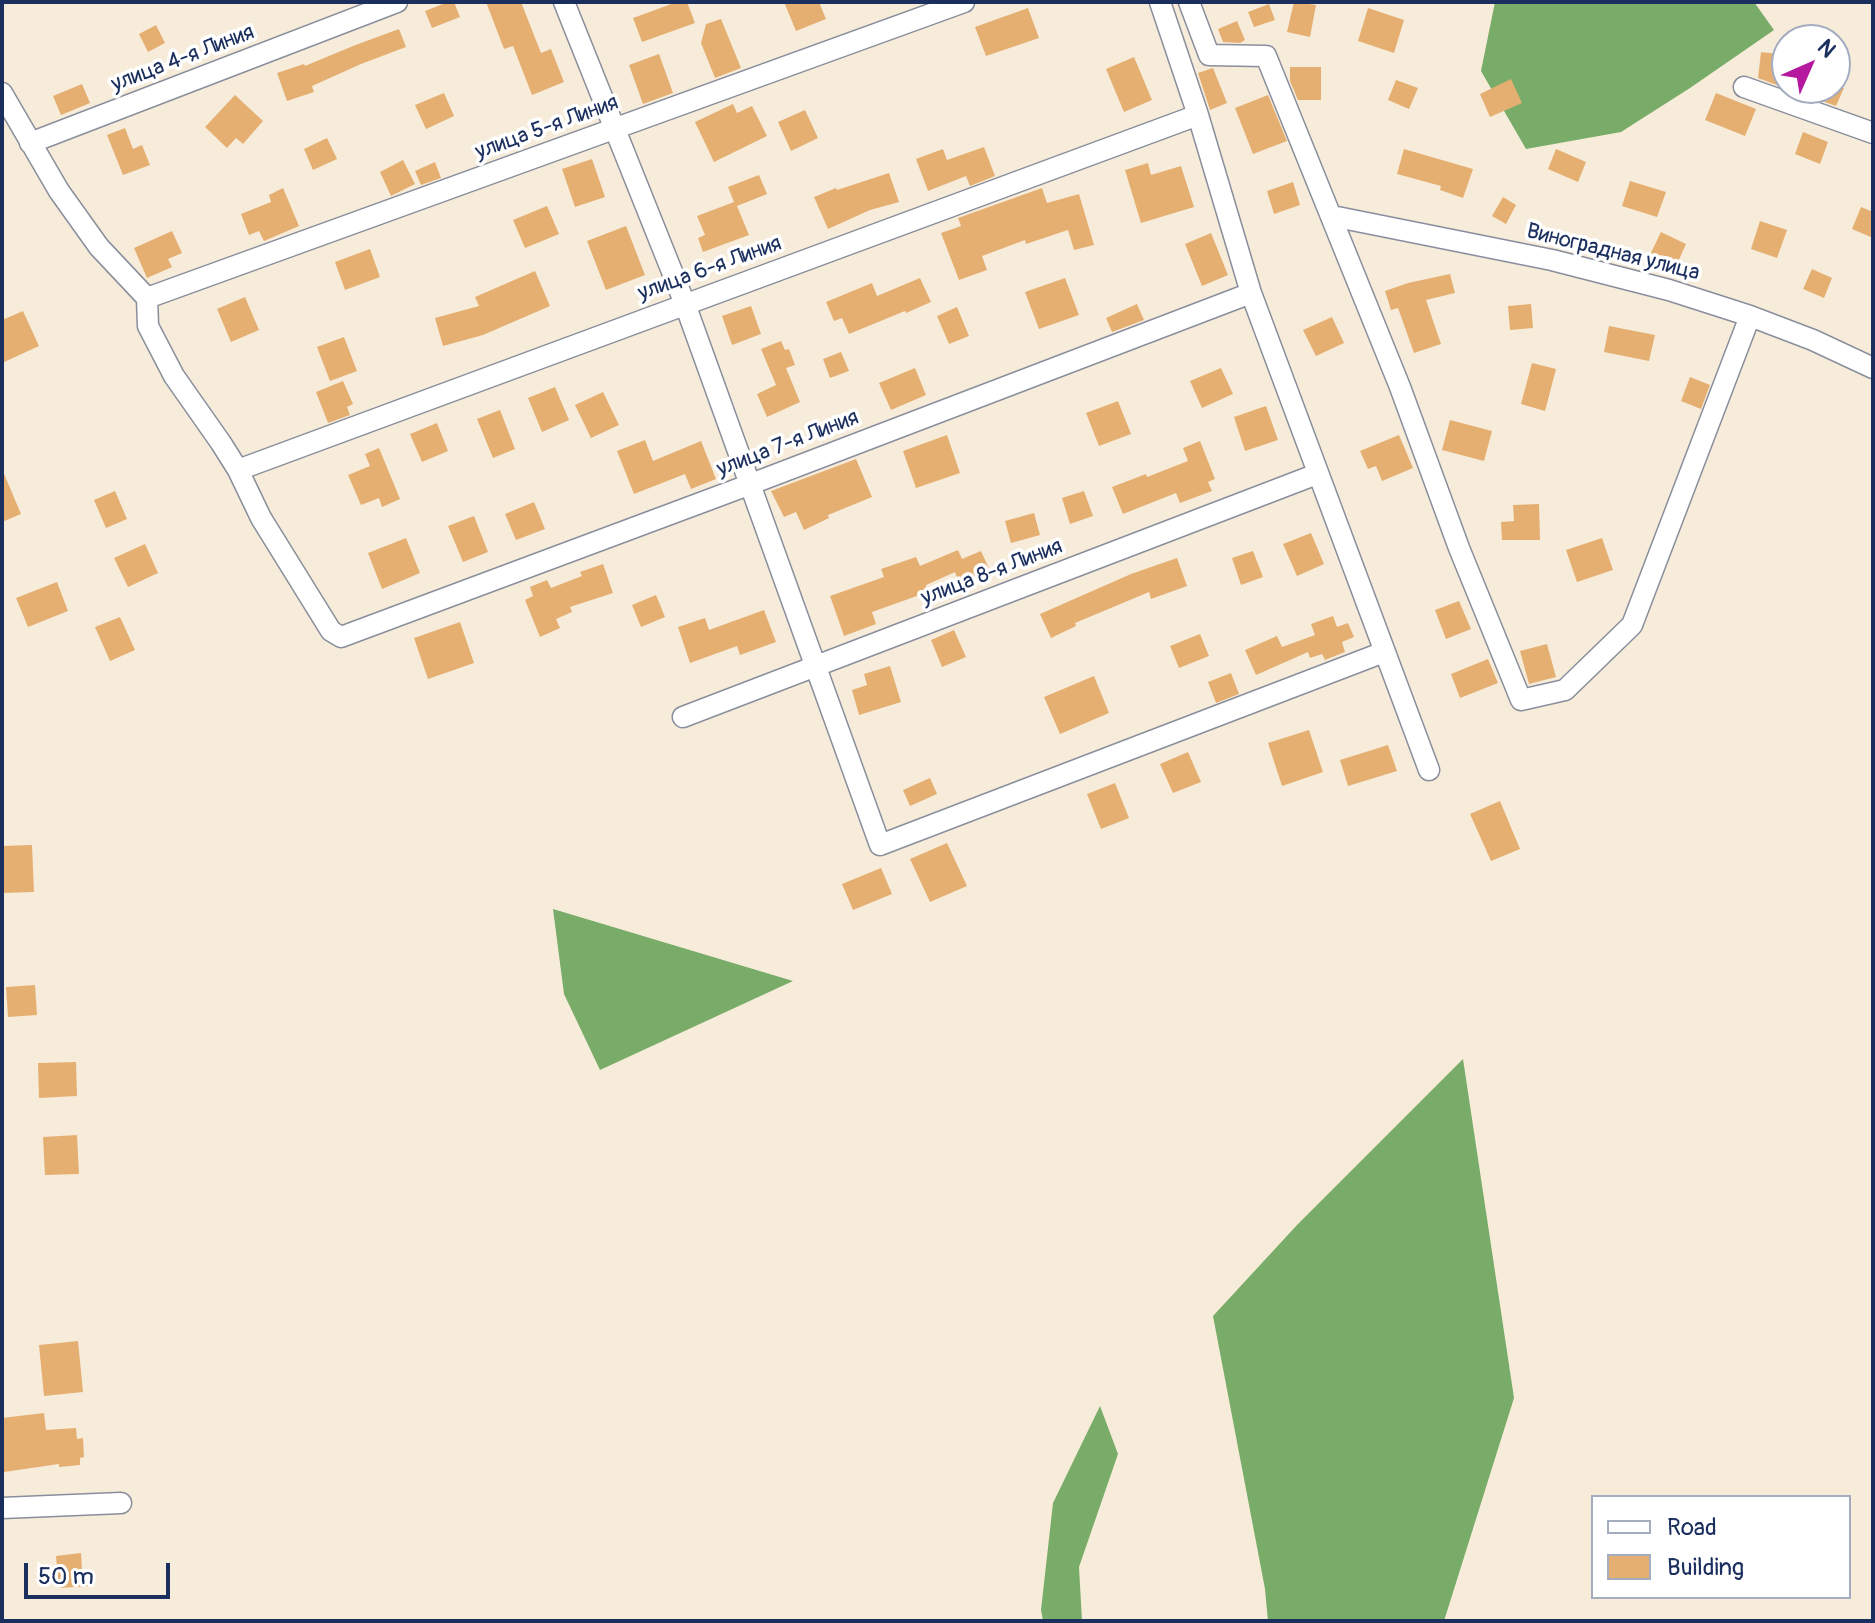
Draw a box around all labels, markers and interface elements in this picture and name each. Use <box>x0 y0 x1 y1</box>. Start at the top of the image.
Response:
street label: улица 4-я Линия <box>108 20 258 98</box>
north arrow <box>1771 24 1851 104</box>
text: N <box>1811 33 1842 64</box>
street label: улица 5-я Линия <box>472 90 622 166</box>
street label: Виноградная улица <box>1524 219 1702 287</box>
street label: улица 6-я Линия <box>635 231 785 307</box>
street label: улица 7-я Линия <box>713 405 863 483</box>
street label: улица 8-я Линия <box>918 534 1066 612</box>
legend <box>1591 1495 1851 1599</box>
text: Road <box>1667 1513 1717 1542</box>
scale bar <box>28 1547 174 1597</box>
text: Building <box>1667 1553 1744 1582</box>
text: 50 m <box>38 1562 94 1591</box>

